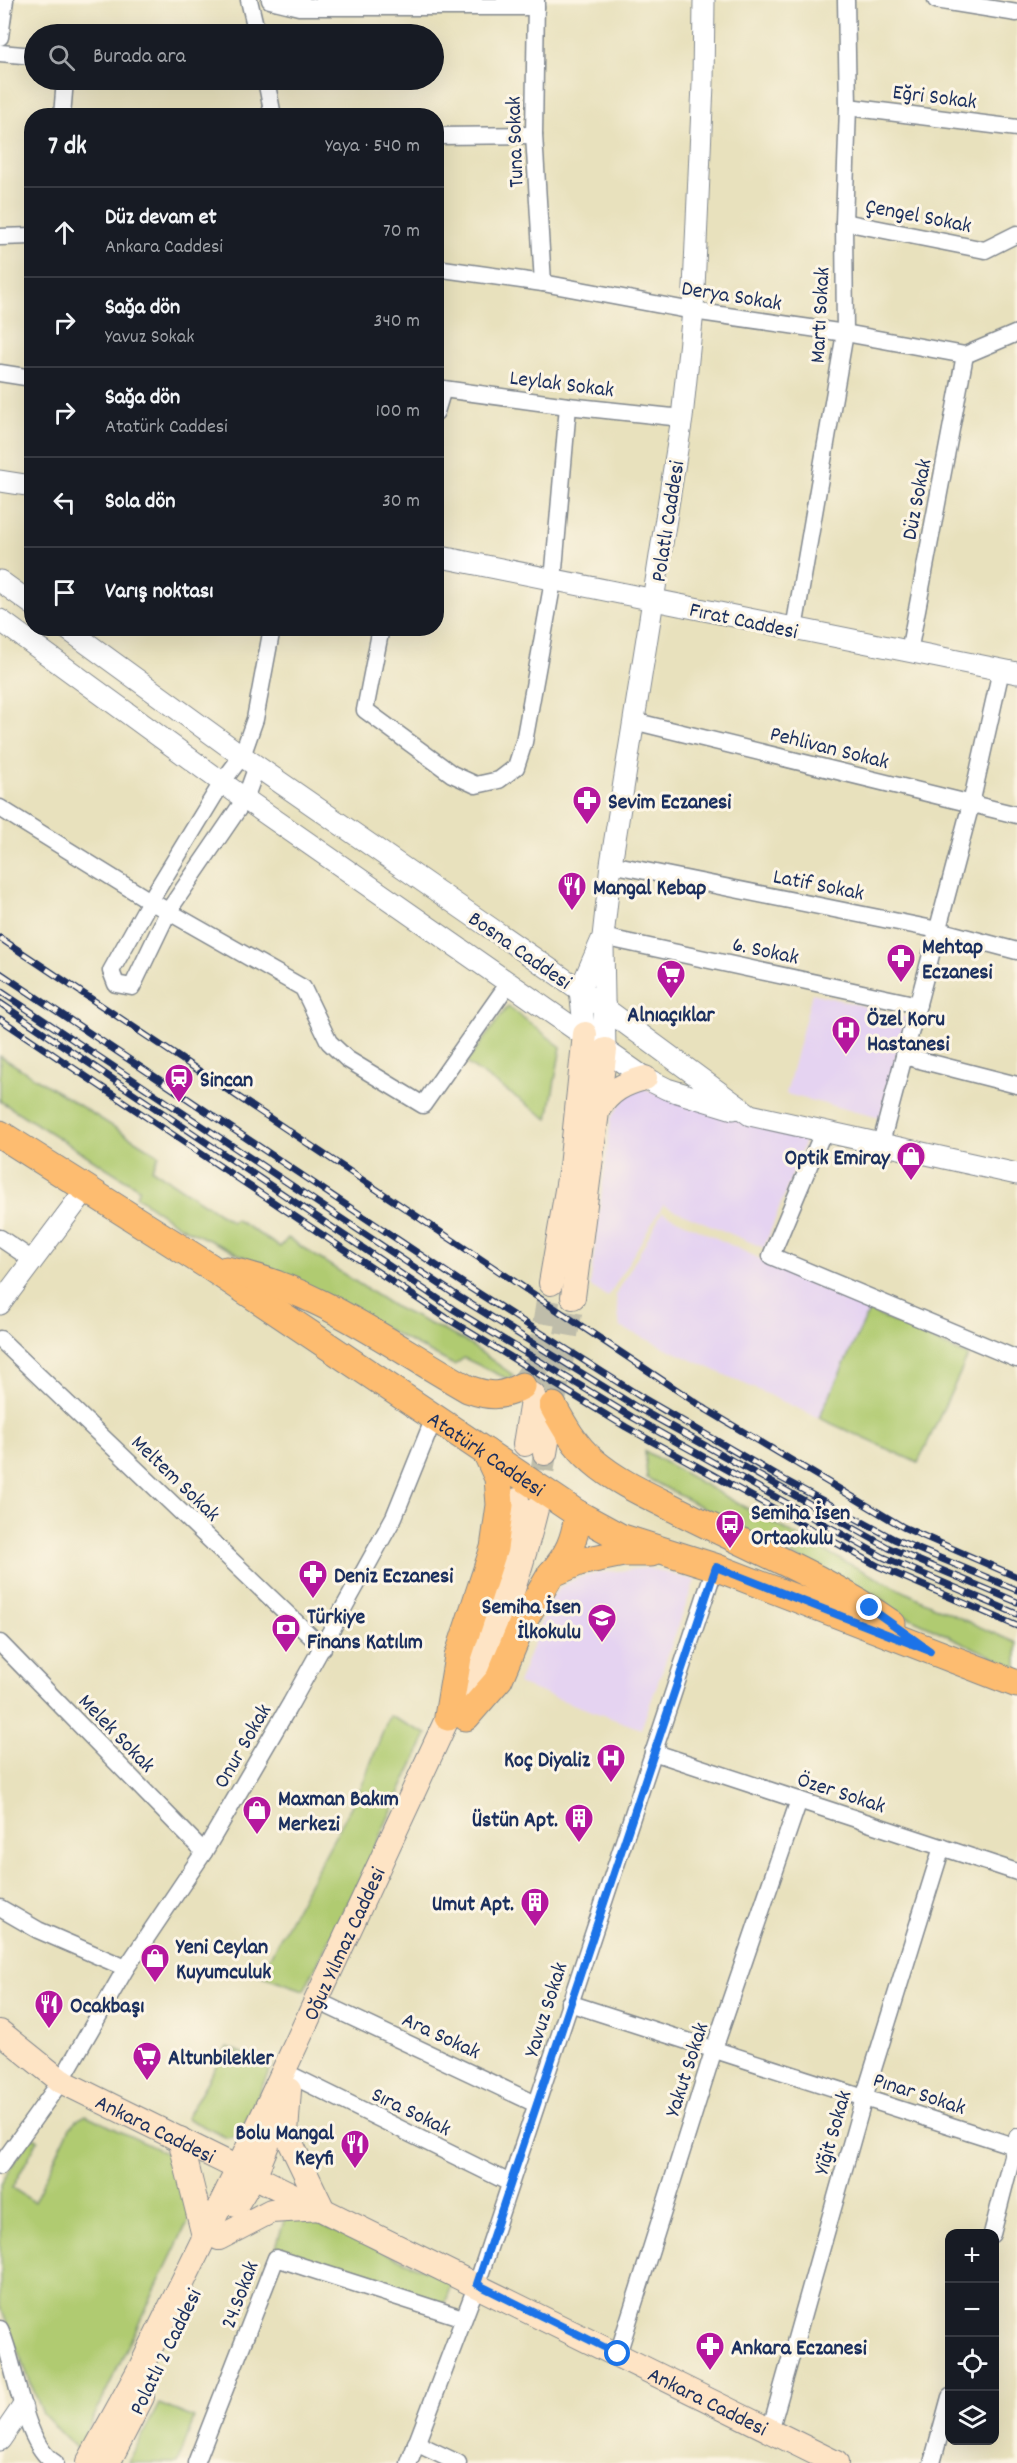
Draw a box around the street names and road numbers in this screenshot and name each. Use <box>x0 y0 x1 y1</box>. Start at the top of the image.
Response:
street label: Eğri Sokak <box>891 78 978 119</box>
street label: Tuna Sokak <box>499 96 534 188</box>
street label: Çengel Sokak <box>863 192 974 243</box>
street label: Martı Sokak <box>803 266 839 364</box>
street label: Derya Sokak <box>679 274 784 321</box>
street label: Leylak Sokak <box>508 364 616 407</box>
street label: Düz Sokak <box>895 456 941 543</box>
street label: Polatlı Caddesi <box>645 459 694 584</box>
street label: Fırat Caddesi <box>686 596 800 649</box>
street label: Pehlivan Sokak <box>766 720 892 779</box>
street label: Latif Sokak <box>770 862 866 910</box>
street label: Bosna Caddesi <box>461 905 577 999</box>
street label: 6. Sokak <box>729 930 801 975</box>
street label: Atatürk Caddesi <box>420 1405 550 1506</box>
street label: Meltem Sokak <box>123 1429 226 1530</box>
street label: Melek Sokak <box>70 1688 161 1781</box>
street label: Onur Sokak <box>207 1699 281 1795</box>
street label: Özer Sokak <box>793 1766 889 1823</box>
street label: Oğuz Yılmaz Caddesi <box>297 1863 395 2027</box>
street label: Yavuz Sokak <box>517 1959 577 2062</box>
street label: Ara Sokak <box>396 2006 485 2069</box>
street label: Yakut Sokak <box>658 2019 718 2121</box>
street label: Pınar Sokak <box>869 2066 969 2125</box>
street label: Sıra Sokak <box>365 2081 456 2146</box>
street label: Yiğit Sokak <box>808 2087 861 2179</box>
street label: Ankara Caddesi <box>89 2088 219 2174</box>
street label: 24.Sokak <box>214 2257 268 2334</box>
street label: Polatlı 2 Caddesi <box>123 2284 211 2421</box>
street label: Ankara Caddesi <box>642 2361 772 2446</box>

